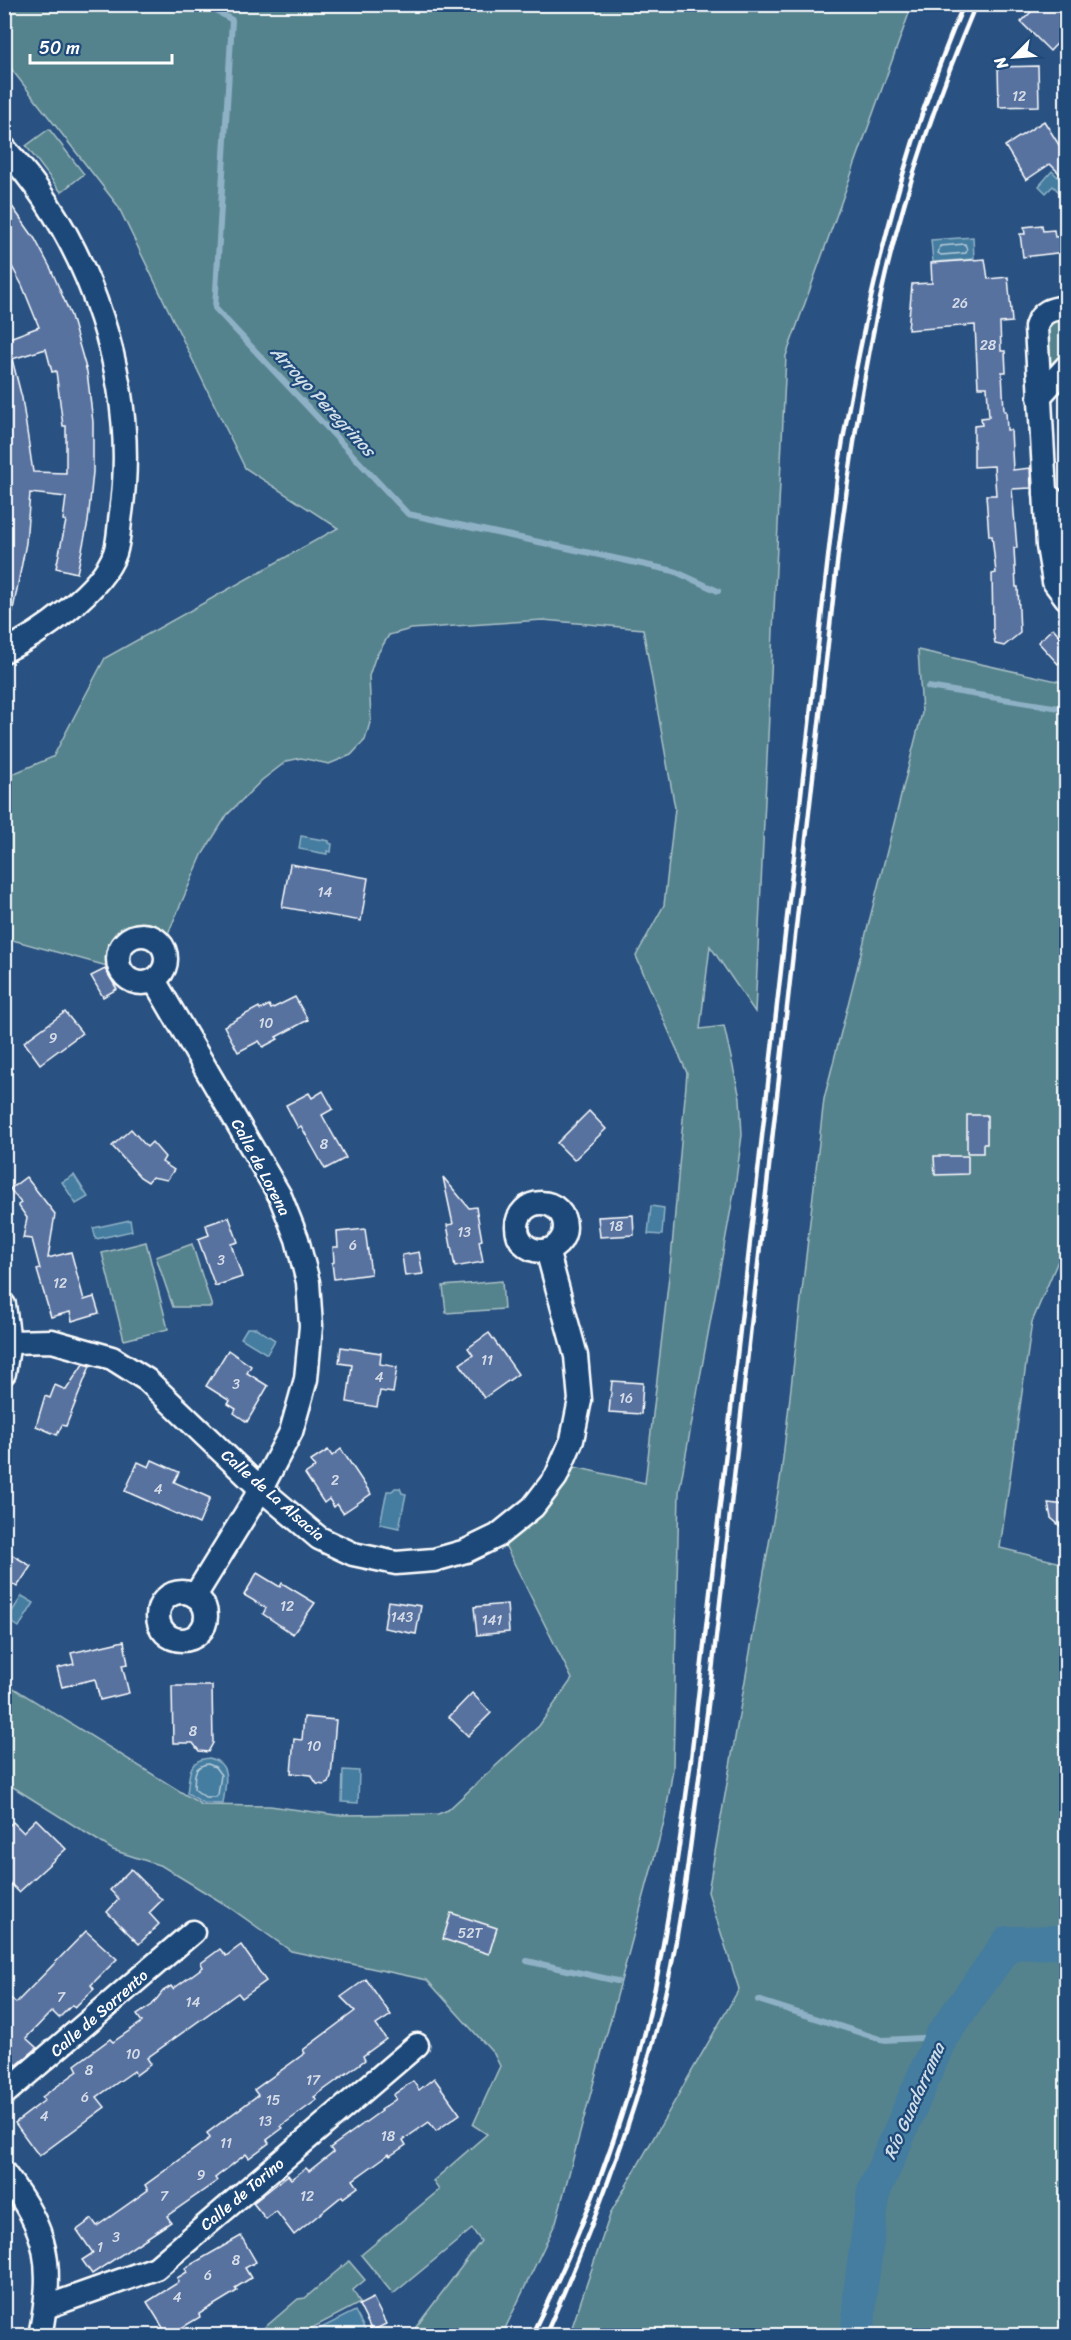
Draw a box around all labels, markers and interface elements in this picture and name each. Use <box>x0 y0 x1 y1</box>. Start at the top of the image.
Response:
scale bar <box>30 27 172 65</box>
north arrow <box>984 27 1044 87</box>
text: 50 m <box>39 32 80 64</box>
text: N <box>985 51 1017 75</box>
house number: 12 <box>1012 84 1026 109</box>
house number: 26 <box>952 291 968 316</box>
house number: 28 <box>980 333 997 358</box>
water label: Arroyo Peregrinos <box>262 337 385 466</box>
house number: 14 <box>318 880 333 905</box>
house number: 10 <box>259 1011 274 1036</box>
house number: 9 <box>49 1026 58 1051</box>
street label: Calle de Lorena <box>223 1113 299 1221</box>
house number: 8 <box>320 1132 329 1157</box>
house number: 18 <box>609 1214 624 1239</box>
house number: 13 <box>457 1220 471 1245</box>
house number: 6 <box>349 1233 357 1258</box>
house number: 3 <box>217 1248 225 1273</box>
house number: 12 <box>53 1271 67 1296</box>
house number: 11 <box>481 1348 493 1373</box>
house number: 4 <box>375 1365 384 1390</box>
house number: 3 <box>232 1372 240 1397</box>
house number: 16 <box>619 1386 633 1411</box>
street label: Calle de La Alsacia <box>214 1441 332 1549</box>
house number: 2 <box>331 1468 339 1493</box>
house number: 4 <box>154 1477 163 1502</box>
house number: 12 <box>280 1594 294 1619</box>
house number: 143 <box>391 1605 414 1630</box>
house number: 141 <box>482 1608 502 1633</box>
house number: 8 <box>189 1719 198 1744</box>
house number: 10 <box>307 1734 322 1759</box>
house number: 52T <box>458 1921 483 1946</box>
street label: Calle de Sorrento <box>43 1962 155 2064</box>
house number: 7 <box>57 1985 66 2010</box>
house number: 14 <box>186 1990 201 2015</box>
water label: Río Guadarrama <box>874 2036 955 2165</box>
house number: 10 <box>126 2042 141 2067</box>
house number: 8 <box>85 2058 94 2083</box>
house number: 17 <box>306 2068 321 2093</box>
house number: 6 <box>81 2085 89 2110</box>
house number: 15 <box>266 2088 281 2113</box>
house number: 4 <box>40 2104 49 2129</box>
house number: 13 <box>258 2109 272 2134</box>
house number: 18 <box>381 2124 396 2149</box>
house number: 11 <box>220 2131 232 2156</box>
street label: Calle de Torino <box>193 2150 291 2238</box>
house number: 9 <box>197 2163 206 2188</box>
house number: 7 <box>160 2184 169 2209</box>
house number: 12 <box>300 2184 314 2209</box>
house number: 3 <box>112 2225 120 2250</box>
house number: 1 <box>97 2235 103 2260</box>
house number: 8 <box>232 2248 241 2273</box>
house number: 6 <box>204 2263 212 2288</box>
house number: 4 <box>173 2285 182 2310</box>

